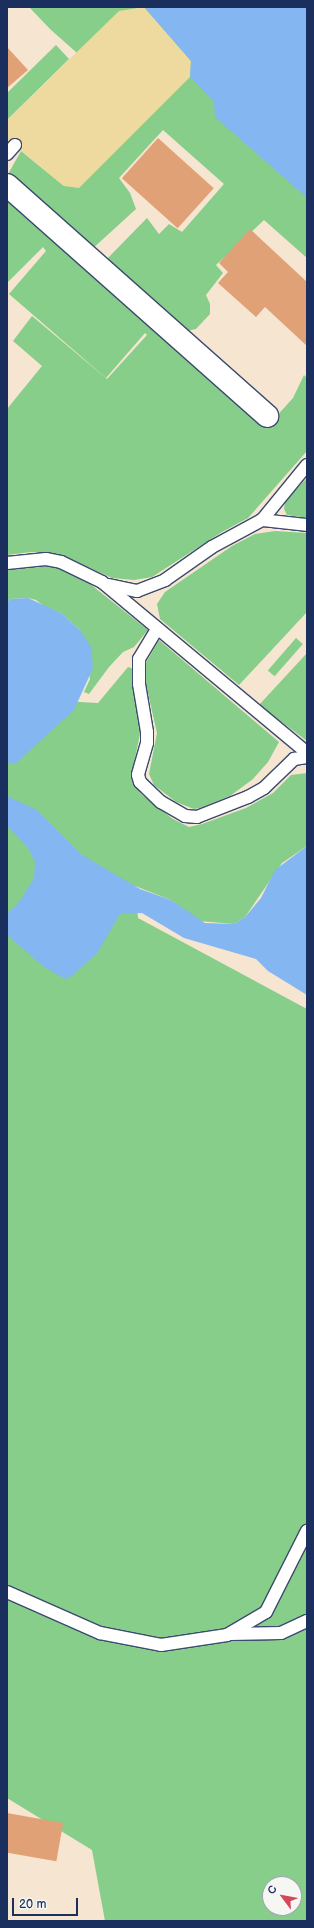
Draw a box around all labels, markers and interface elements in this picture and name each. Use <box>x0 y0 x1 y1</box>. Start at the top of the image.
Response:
north arrow <box>262 1876 302 1916</box>
text: С <box>265 1883 280 1897</box>
scale bar <box>14 1890 80 1916</box>
text: 20 m <box>19 1897 46 1912</box>

